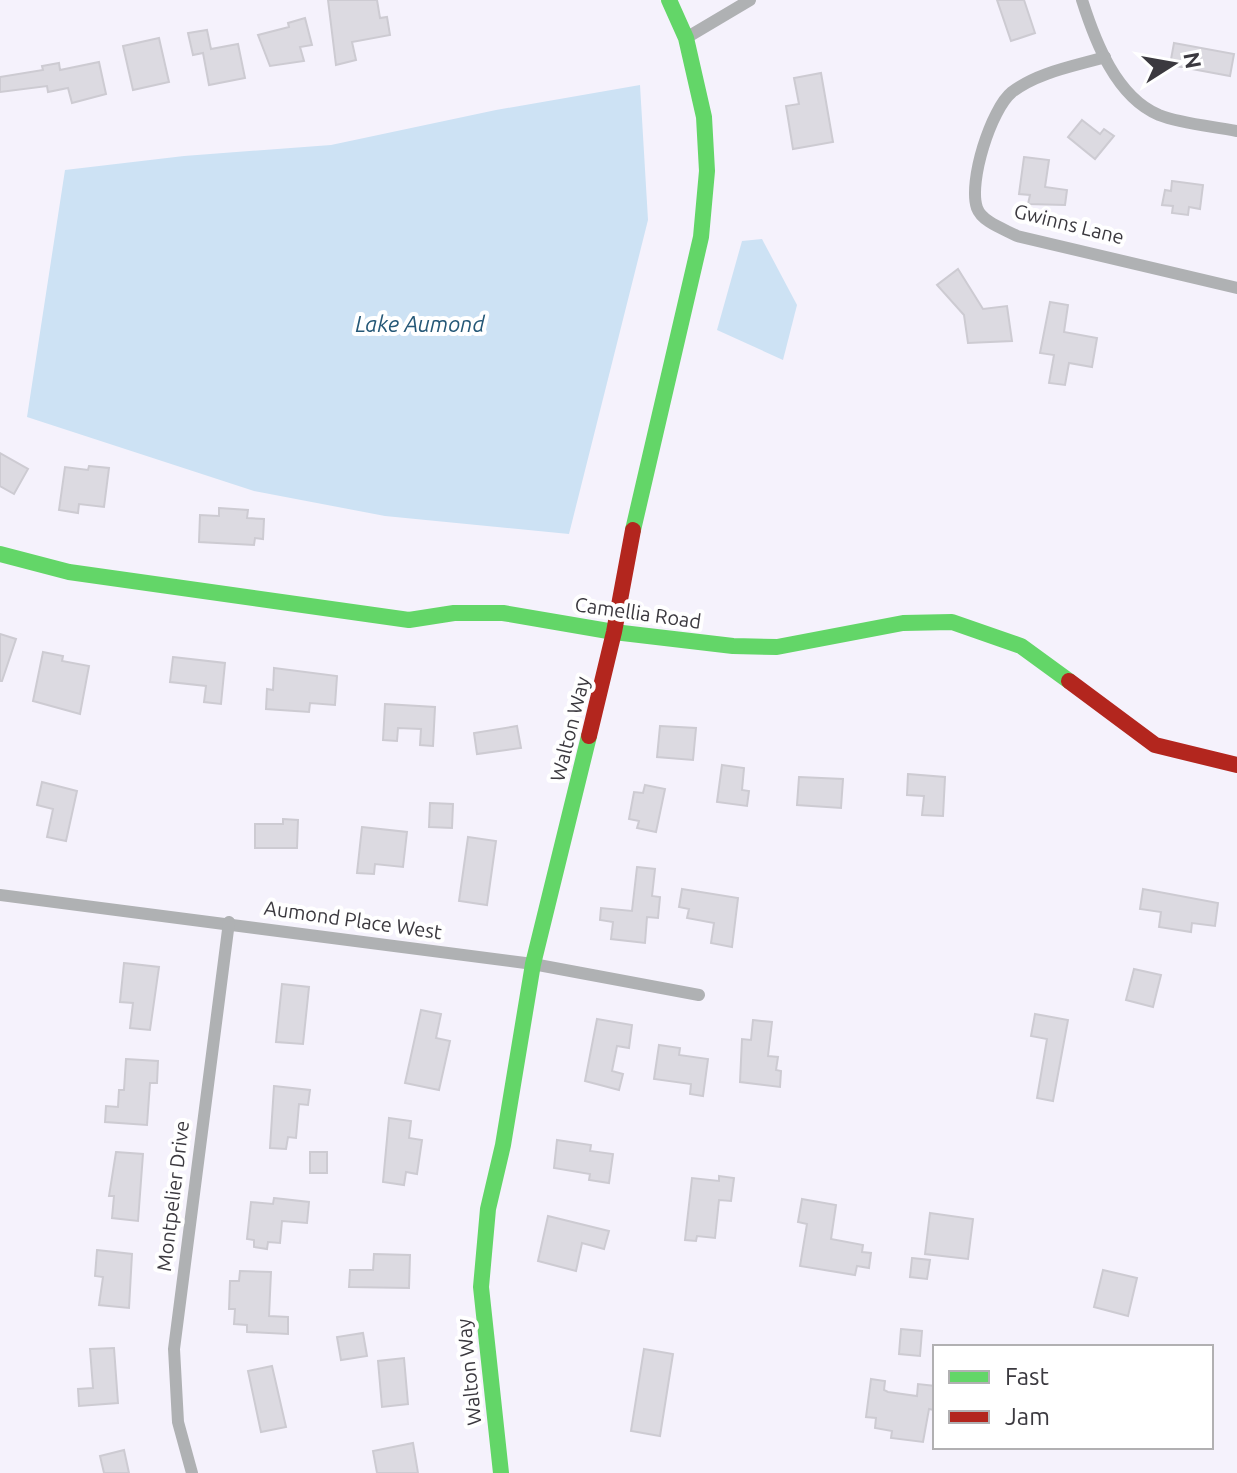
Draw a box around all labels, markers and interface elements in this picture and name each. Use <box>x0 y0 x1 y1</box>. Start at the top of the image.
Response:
north arrow <box>1133 24 1213 104</box>
text: N <box>1179 50 1207 71</box>
street label: Gwinns Lane <box>1012 199 1127 248</box>
water label: Lake Aumond <box>355 311 485 336</box>
street label: Camellia Road <box>574 592 703 633</box>
street label: Walton Way <box>545 674 594 784</box>
street label: Aumond Place West <box>263 896 444 943</box>
street label: Montpelier Drive <box>152 1119 193 1273</box>
street label: Walton Way <box>451 1317 486 1427</box>
legend <box>933 1345 1213 1449</box>
text: Fast <box>1005 1363 1049 1390</box>
text: Jam <box>1005 1403 1050 1430</box>

